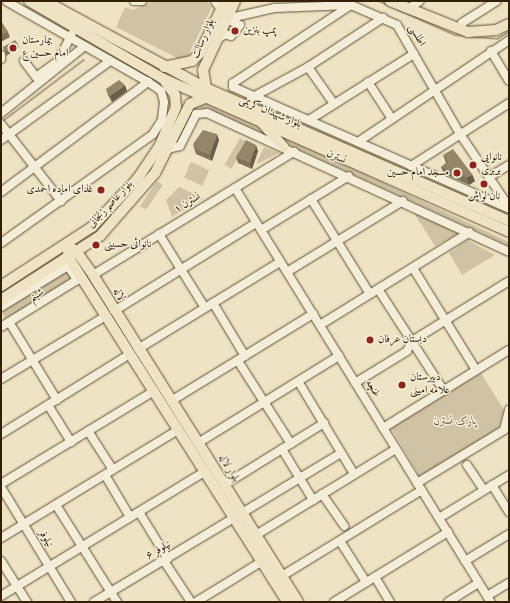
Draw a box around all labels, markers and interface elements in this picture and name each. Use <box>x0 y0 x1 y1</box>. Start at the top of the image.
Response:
street label: بلوار رسالت <box>189 17 219 61</box>
street label: اطلسی <box>405 23 427 49</box>
place label: پمپ بنزین <box>243 24 277 38</box>
marker: پمپ بنزین <box>230 26 240 36</box>
place label: بیمارستان امام حسین ع <box>22 35 68 61</box>
marker: بیمارستان امام حسین ع <box>7 42 19 54</box>
street label: بلوار شهیدان کریمی <box>237 94 303 132</box>
street label: نسترن <box>324 148 348 168</box>
place label: نانوایی بربری <box>481 152 502 178</box>
marker: نانوایی بربری <box>468 160 478 170</box>
place label: مسجد امام حسین <box>387 166 449 180</box>
marker: مسجد امام حسین <box>452 168 462 178</box>
street label: بلوار عاصم زنجانی <box>86 178 136 232</box>
marker: نان لواش <box>479 179 489 189</box>
place label: غذای اماده احمدی <box>26 183 93 197</box>
marker: غذای اماده احمدی <box>96 185 106 195</box>
place label: نان لواش <box>468 190 500 204</box>
street label: نسترن ۱ <box>172 191 204 217</box>
place label: نانوائی حسینی <box>104 238 151 252</box>
marker: نانوائی حسینی <box>91 240 101 250</box>
street label: شبنم <box>27 286 47 306</box>
street label: لاله <box>109 286 127 304</box>
place label: دبستان عرفان <box>378 333 427 347</box>
marker: دبستان عرفان <box>365 335 375 345</box>
place label: دبیرستان علامه امینی <box>410 372 450 398</box>
street label: غنچه <box>362 378 382 400</box>
marker: دبیرستان علامه امینی <box>397 380 407 390</box>
park label: پارک نسترن <box>434 415 476 429</box>
street label: بلوار لاله <box>214 453 242 485</box>
street label: نیلوفر <box>35 528 55 550</box>
street label: نیلوفر ۶ <box>144 538 174 564</box>

